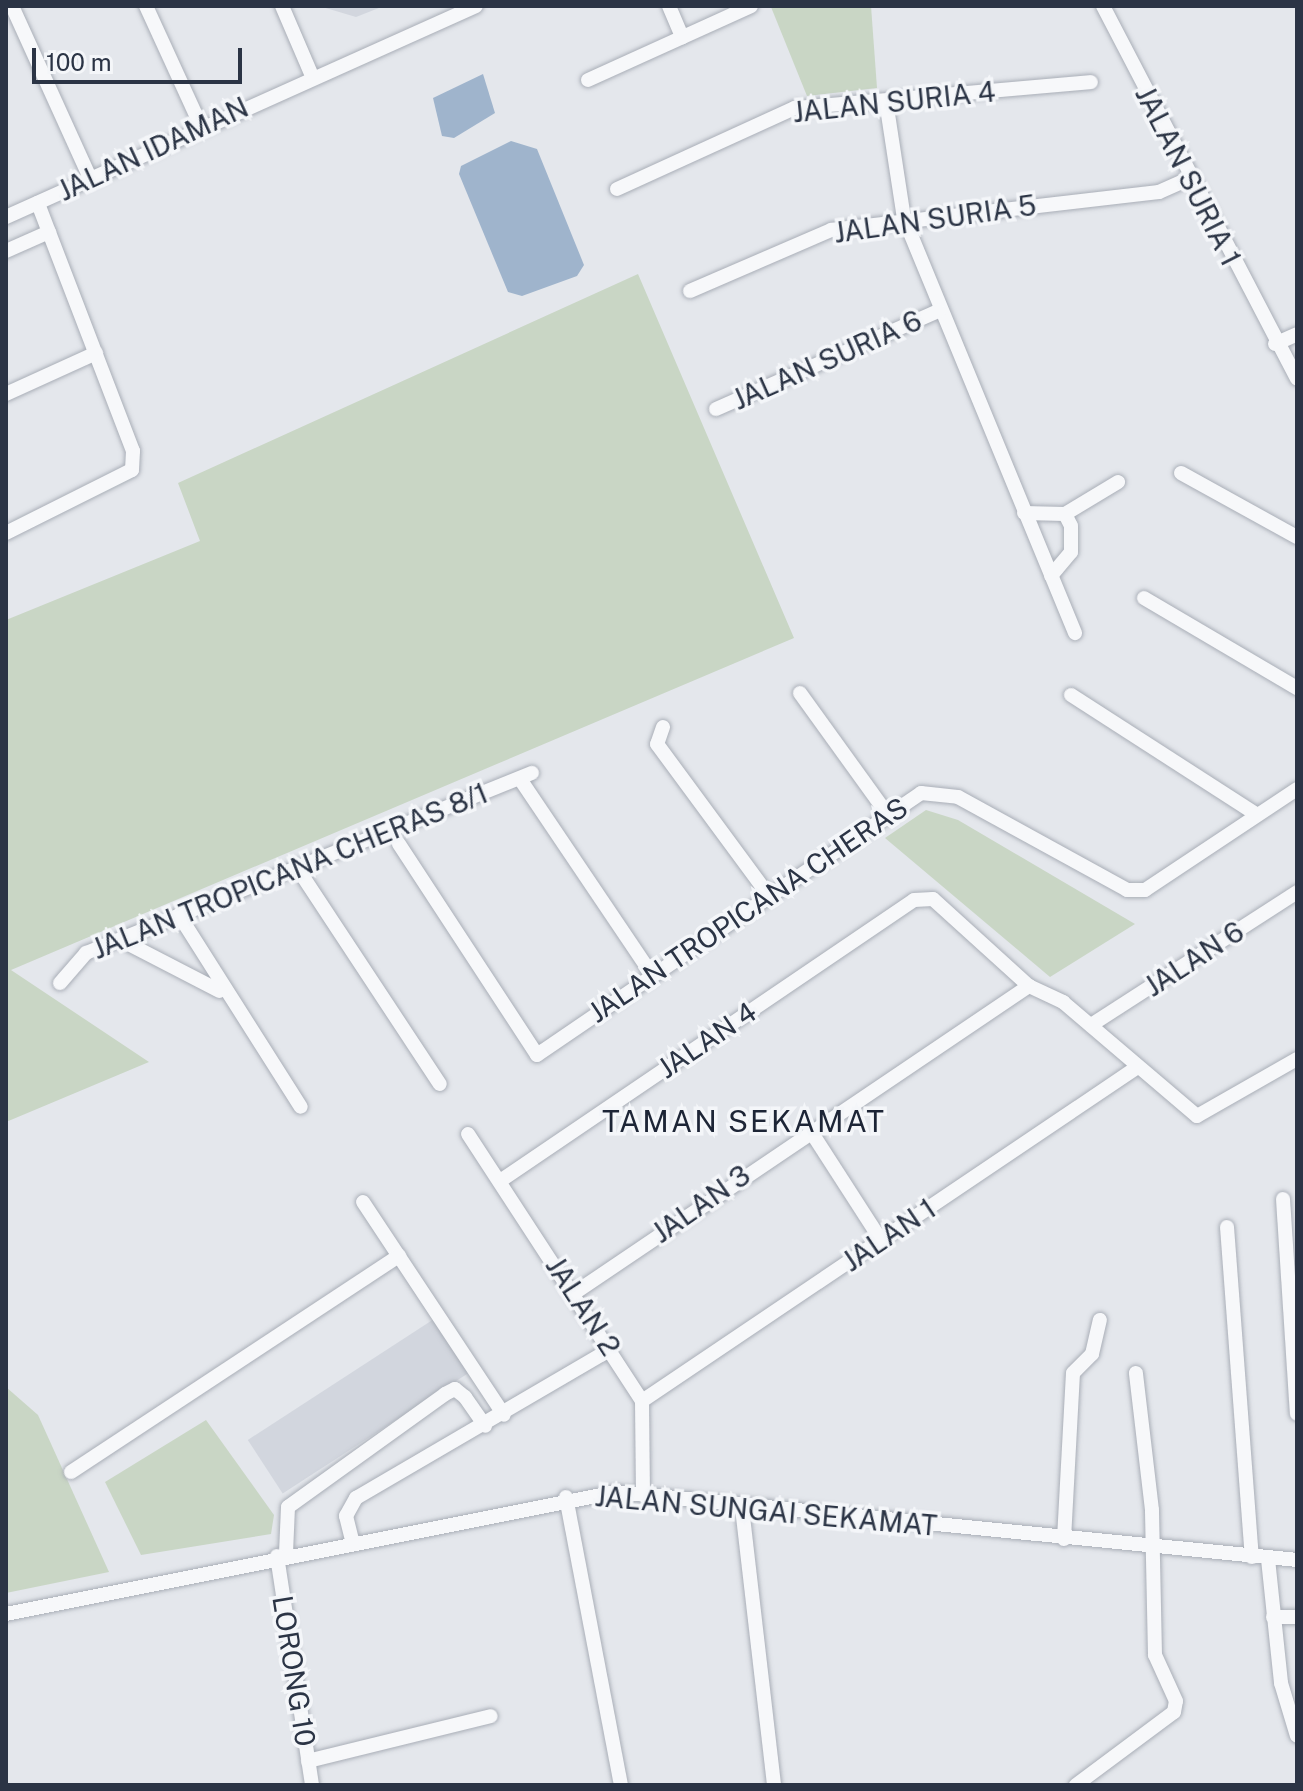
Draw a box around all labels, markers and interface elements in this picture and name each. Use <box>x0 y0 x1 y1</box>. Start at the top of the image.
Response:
scale bar <box>36 32 246 82</box>
text: 100 m <box>46 48 112 76</box>
street label: JALAN SURIA 4 <box>791 75 997 129</box>
street label: JALAN SURIA 1 <box>1128 80 1248 272</box>
street label: JALAN IDAMAN <box>52 90 254 208</box>
street label: JALAN SURIA 5 <box>832 188 1038 250</box>
street label: JALAN SURIA 6 <box>727 303 927 417</box>
street label: JALAN TROPICANA CHERAS 8/1 <box>87 776 493 966</box>
street label: JALAN TROPICANA CHERAS <box>582 790 914 1030</box>
street label: JALAN 6 <box>1138 915 1250 1003</box>
street label: JALAN 4 <box>651 995 763 1085</box>
district label: TAMAN SEKAMAT <box>602 1103 886 1139</box>
street label: JALAN 3 <box>646 1158 756 1250</box>
street label: JALAN 1 <box>836 1192 942 1278</box>
street label: JALAN 2 <box>539 1250 627 1362</box>
street label: JALAN SUNGAI SEKAMAT <box>594 1479 938 1543</box>
street label: LORONG 10 <box>265 1593 323 1749</box>

